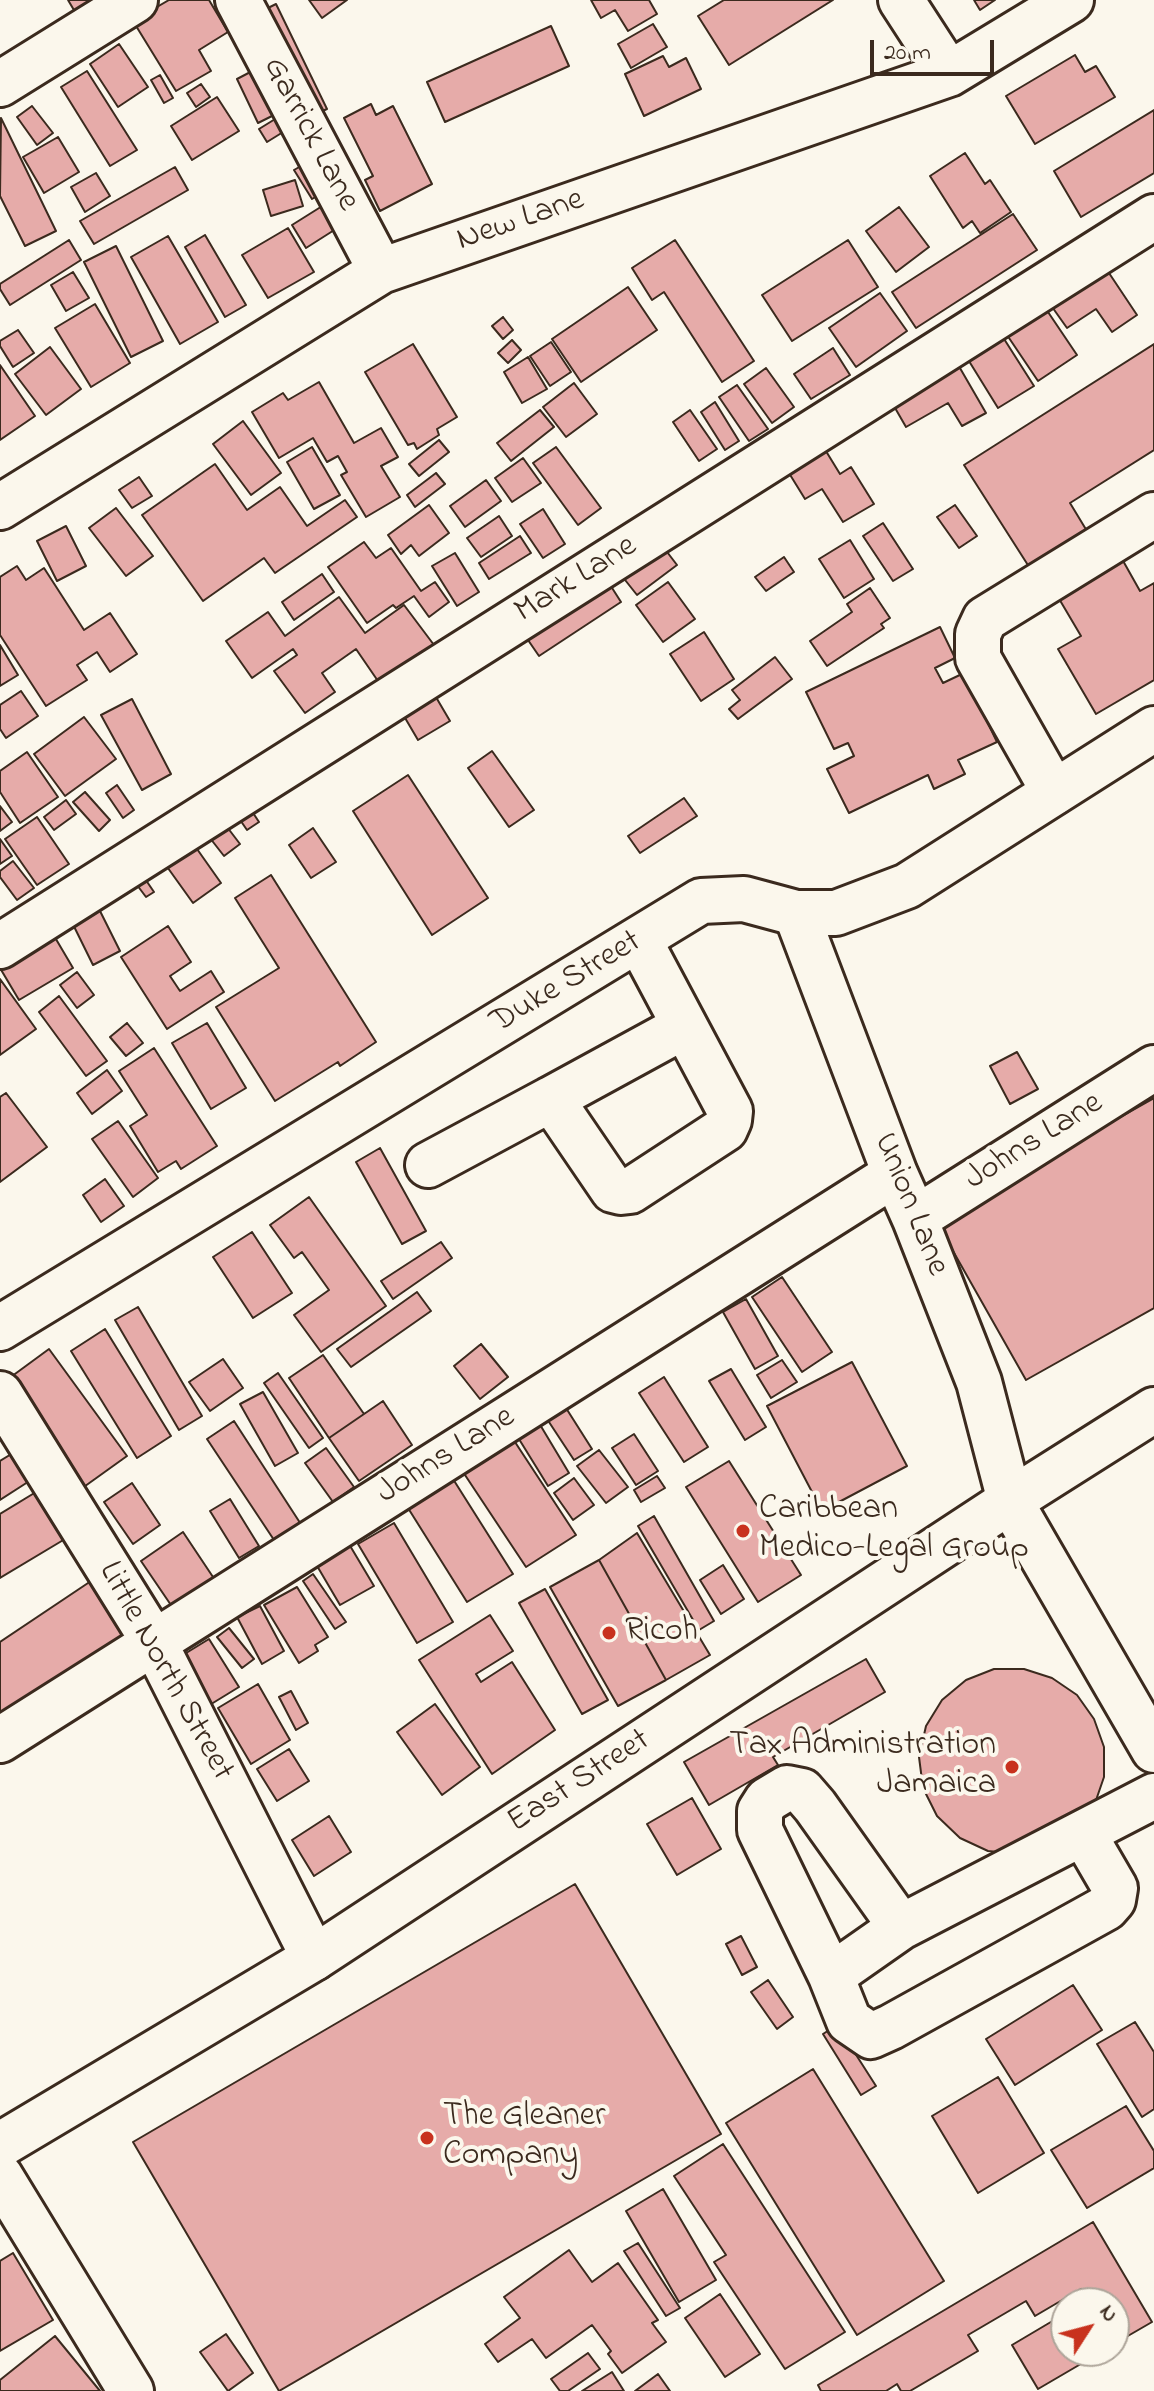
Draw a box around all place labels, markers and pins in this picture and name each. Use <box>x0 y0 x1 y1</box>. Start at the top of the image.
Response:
place label: Caribbean Medico-Legal Group <box>759 1491 1029 1570</box>
marker: Caribbean Medico-Legal Group <box>734 1522 752 1540</box>
place label: Ricoh <box>625 1613 698 1653</box>
marker: Ricoh <box>600 1624 618 1642</box>
place label: Tax Administration Jamaica <box>729 1727 996 1806</box>
marker: Tax Administration Jamaica <box>1003 1758 1021 1776</box>
place label: The Gleaner Company <box>443 2098 606 2178</box>
marker: The Gleaner Company <box>418 2129 436 2147</box>

